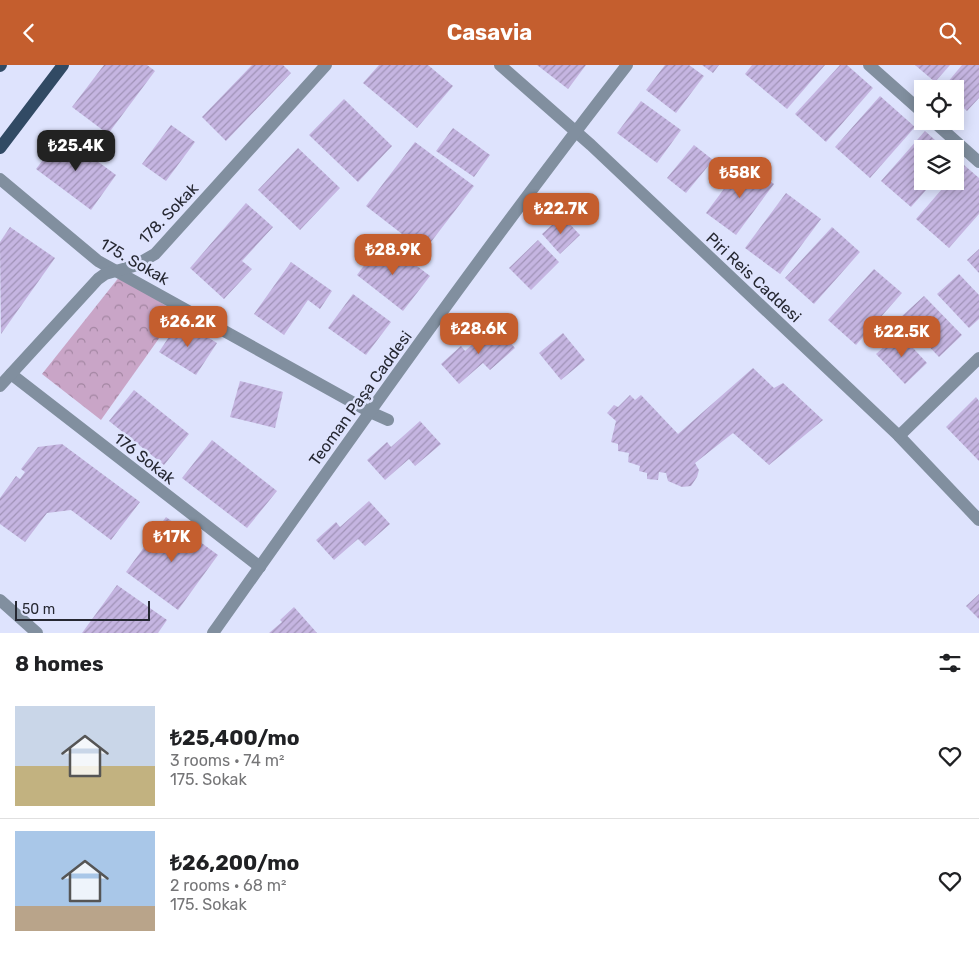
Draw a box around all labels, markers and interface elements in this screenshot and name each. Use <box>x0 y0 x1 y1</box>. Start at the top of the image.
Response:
icon: back <box>15 19 43 47</box>
text: Casavia <box>447 19 532 46</box>
icon: search <box>936 19 964 47</box>
map controls <box>914 80 964 190</box>
button: locate <box>914 80 964 130</box>
pin: ₺25.4K <box>35 129 117 172</box>
text: ₺25.4K <box>48 136 104 155</box>
button: layers <box>914 140 964 190</box>
pin: ₺58K <box>710 157 770 199</box>
text: ₺58K <box>720 163 760 182</box>
street label: 178. Sokak <box>135 178 203 248</box>
pin: ₺22.7K <box>520 193 602 235</box>
text: ₺22.7K <box>534 199 588 218</box>
street label: Piri Reis Caddesi <box>702 229 805 326</box>
pin: ₺28.9K <box>352 233 434 276</box>
street label: 175. Sokak <box>97 234 173 289</box>
text: ₺28.9K <box>365 240 421 259</box>
pin: ₺26.2K <box>147 305 229 348</box>
text: ₺26.2K <box>160 312 216 331</box>
pin: ₺28.6K <box>438 313 520 355</box>
pin: ₺22.5K <box>861 315 943 358</box>
text: ₺28.6K <box>451 319 507 338</box>
text: ₺22.5K <box>874 322 930 341</box>
street label: Teoman Paşa Caddesi <box>305 327 416 469</box>
street label: 176 Sokak <box>110 429 180 489</box>
pin: ₺17K <box>142 521 202 563</box>
text: ₺17K <box>154 527 190 546</box>
scale bar <box>15 598 150 621</box>
text: 50 m <box>22 601 55 618</box>
icon: filters <box>936 649 964 677</box>
text: 8 homes <box>15 651 104 676</box>
text: ₺25,400/mo <box>170 725 300 750</box>
icon: home <box>55 726 115 786</box>
icon: heart <box>936 742 964 770</box>
text: 3 rooms · 74 m² <box>170 751 285 770</box>
text: 175. Sokak <box>170 770 247 789</box>
text: ₺26,200/mo <box>170 850 299 875</box>
icon: home <box>55 851 115 911</box>
icon: heart <box>936 867 964 895</box>
text: 2 rooms · 68 m² <box>170 876 287 895</box>
text: 175. Sokak <box>170 895 247 914</box>

